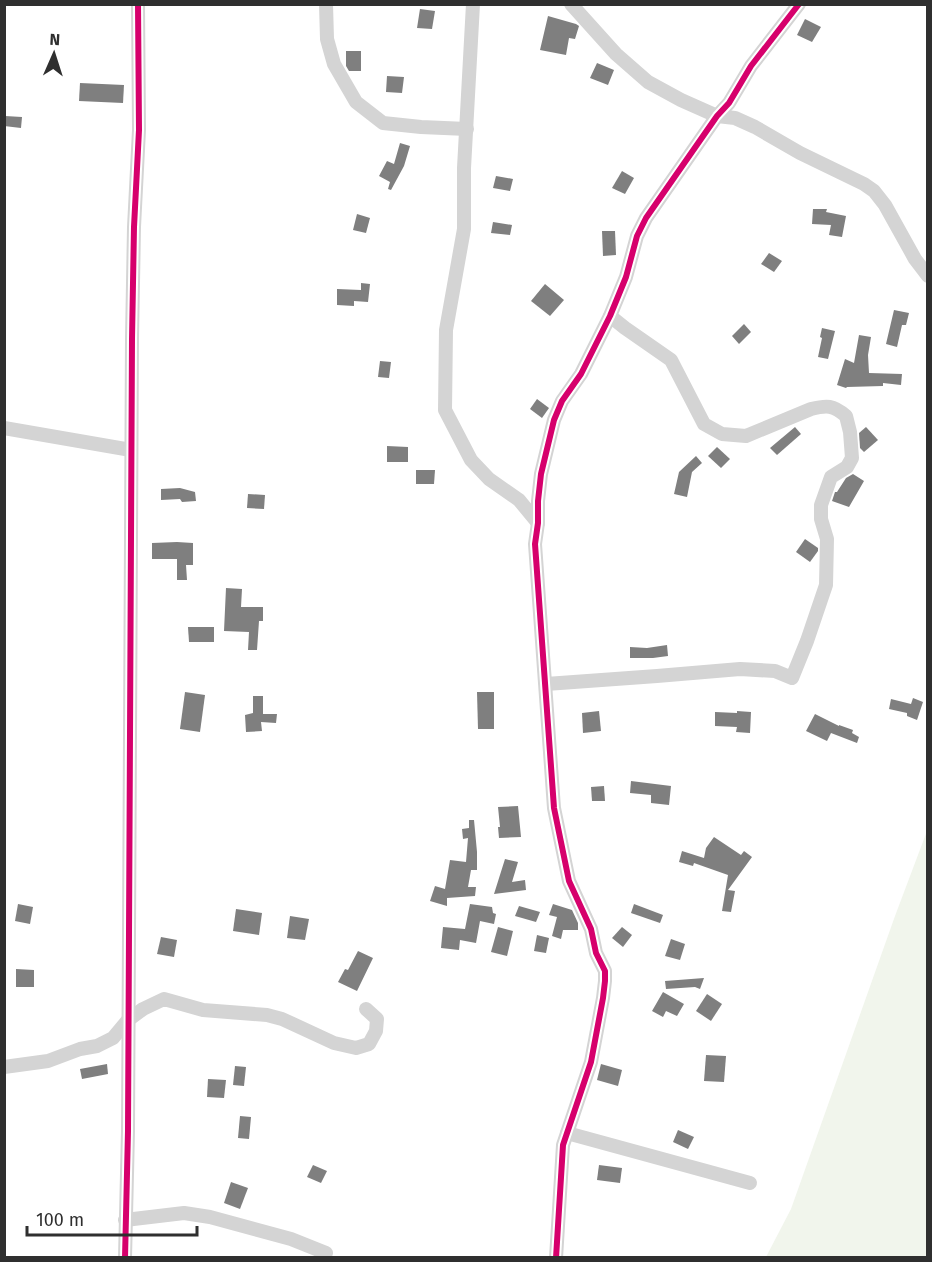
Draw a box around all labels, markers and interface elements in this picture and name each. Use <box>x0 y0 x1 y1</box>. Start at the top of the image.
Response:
north arrow <box>24 24 84 84</box>
text: N <box>49 30 61 49</box>
scale bar <box>27 1199 196 1237</box>
text: 100 m <box>36 1209 84 1231</box>

